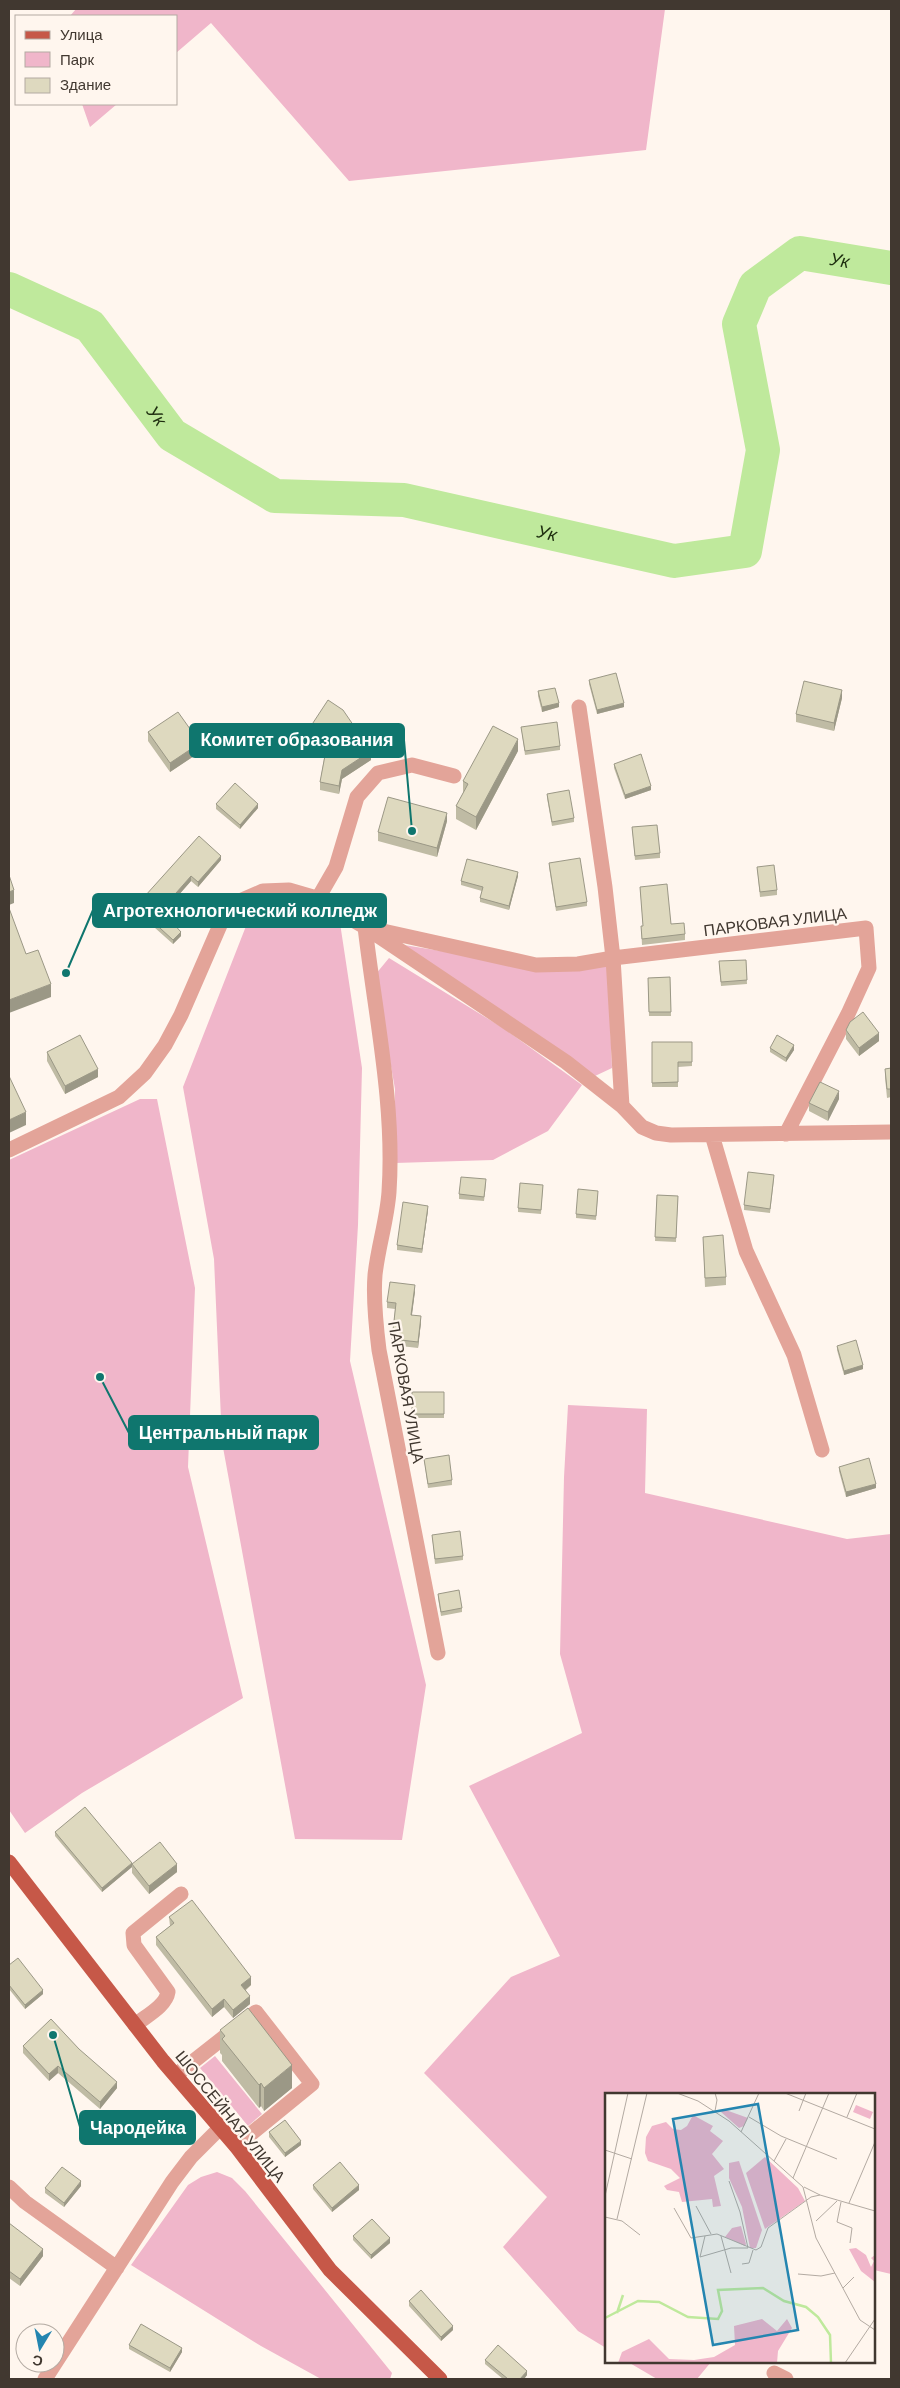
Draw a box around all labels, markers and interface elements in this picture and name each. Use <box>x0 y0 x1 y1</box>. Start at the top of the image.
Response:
legend <box>15 15 178 105</box>
text: Улица <box>60 25 103 43</box>
text: Парк <box>60 50 94 68</box>
text: Здание <box>60 75 111 93</box>
water label: Ук <box>827 247 853 272</box>
water label: Ук <box>142 400 173 431</box>
water label: Ук <box>534 519 561 546</box>
callout: Комитет образования <box>190 724 404 757</box>
text: Комитет образования <box>200 728 394 750</box>
callout: Агротехнологический колледж <box>93 894 386 927</box>
text: Агротехнологический колледж <box>103 899 377 921</box>
street label: ПАРКОВАЯ УЛИЦА <box>702 903 848 939</box>
street label: ПАРКОВАЯ УЛИЦА <box>385 1319 429 1465</box>
callout: Центральный парк <box>129 1416 318 1449</box>
text: Центральный парк <box>139 1421 308 1443</box>
street label: ШОССЕЙНАЯ УЛИЦА <box>172 2046 290 2186</box>
inset map <box>605 2093 875 2363</box>
callout: Чародейка <box>80 2111 195 2144</box>
text: Чародейка <box>90 2116 187 2138</box>
north arrow <box>15 2323 65 2373</box>
text: С <box>31 2352 44 2371</box>

